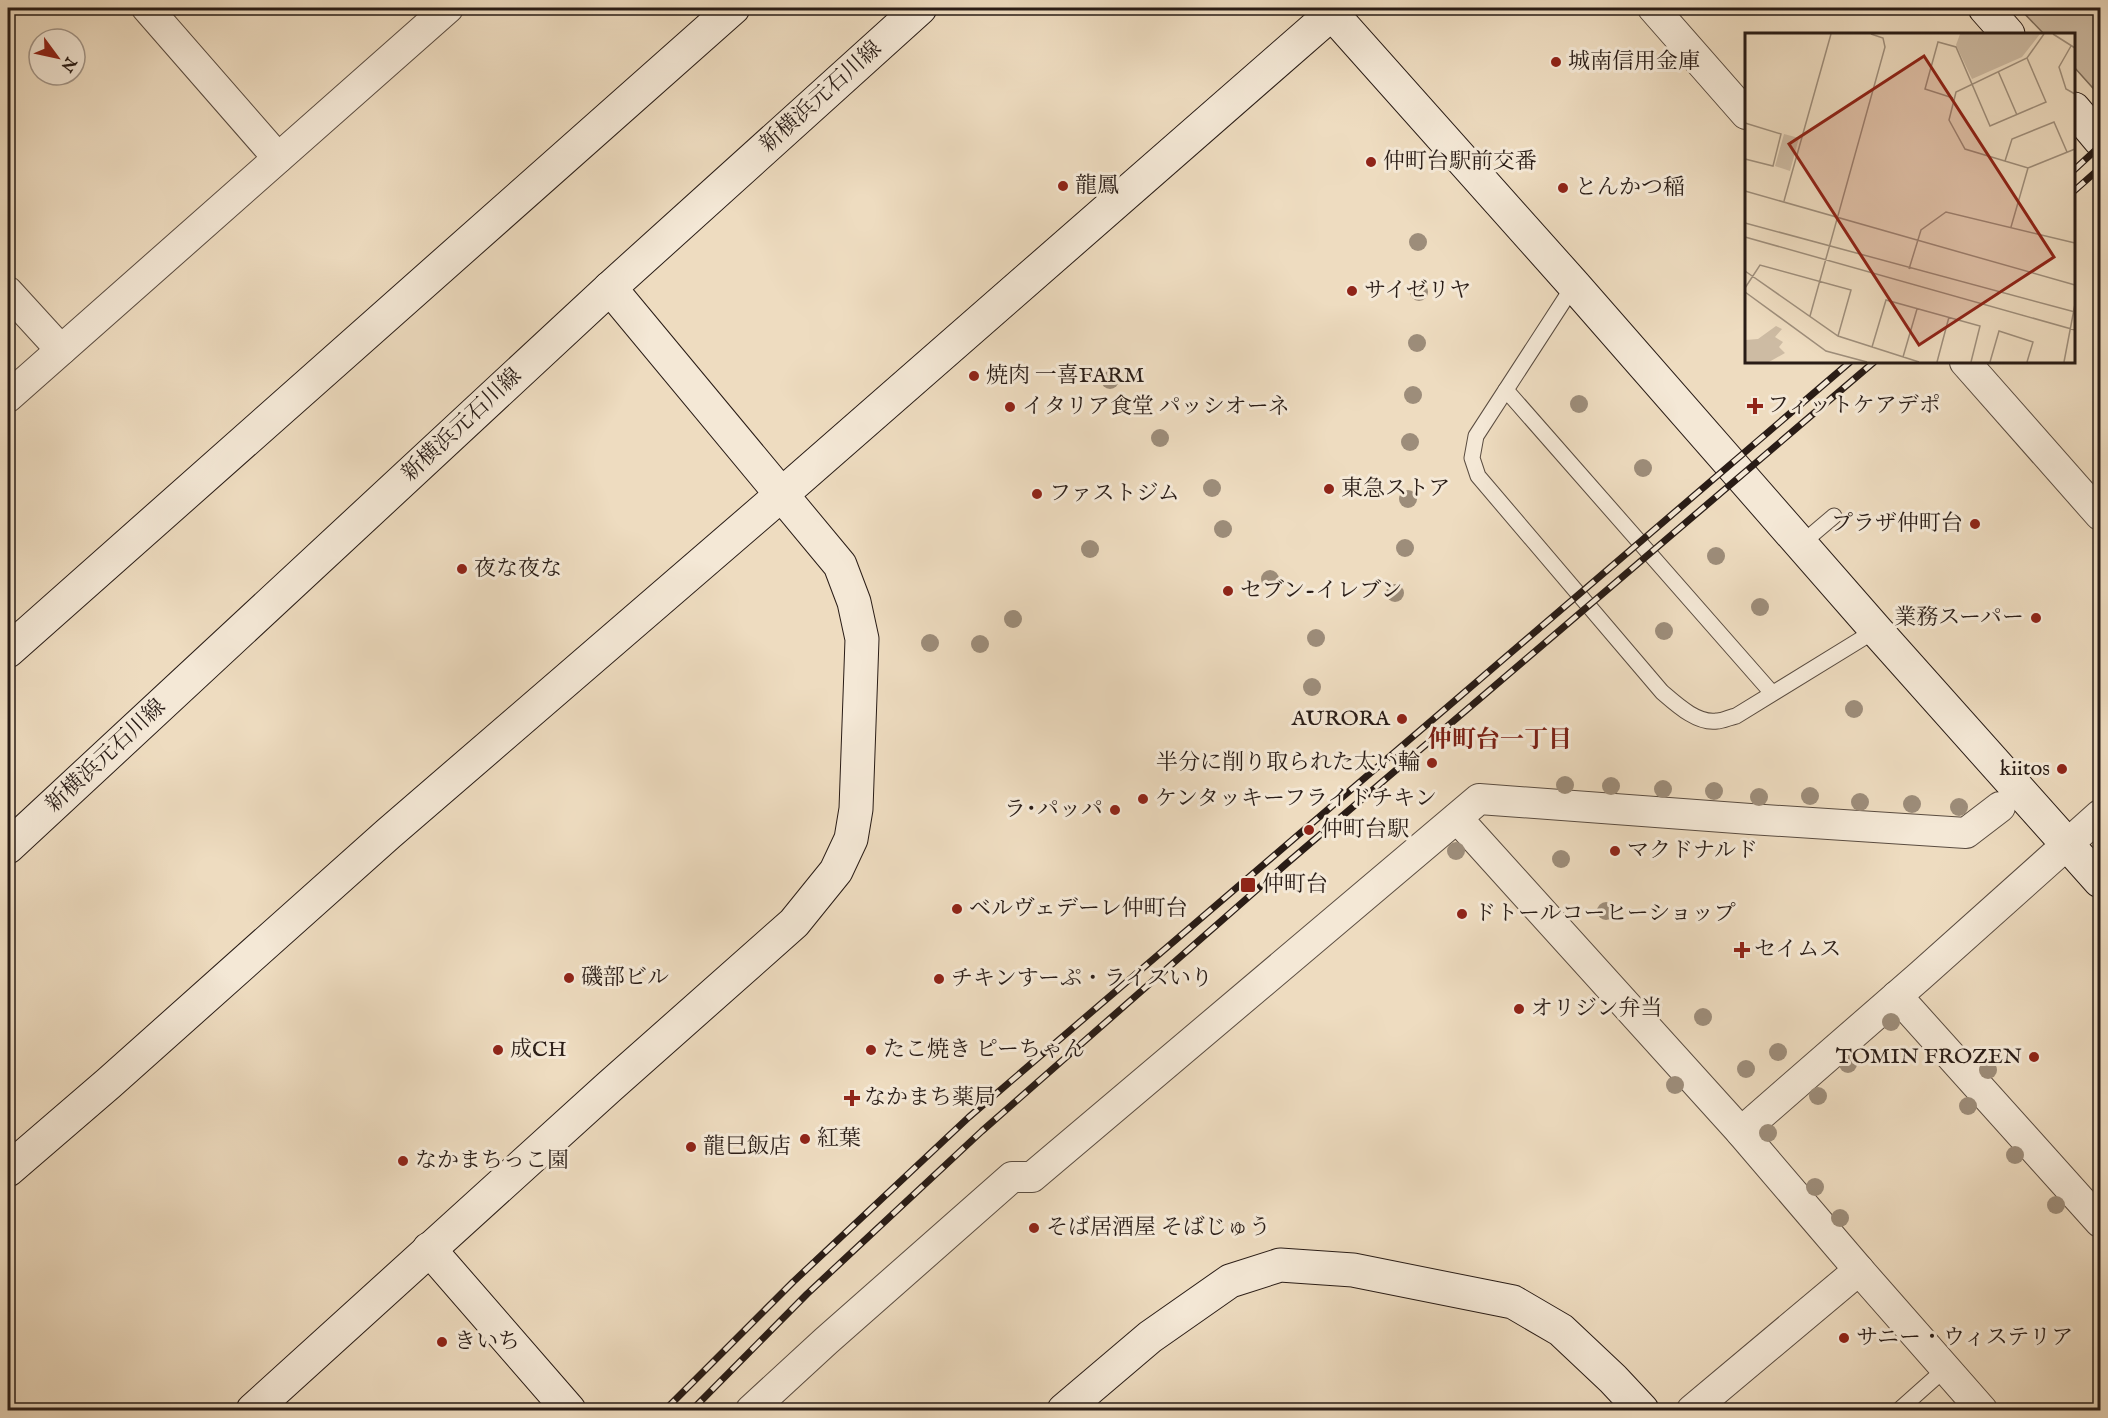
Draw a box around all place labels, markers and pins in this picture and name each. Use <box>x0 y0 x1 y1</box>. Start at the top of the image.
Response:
place label: 城南信用金庫 <box>1568 48 1700 76</box>
marker: 城南信用金庫 <box>1549 55 1563 69</box>
place label: 仲町台駅前交番 <box>1383 148 1537 176</box>
marker: 仲町台駅前交番 <box>1364 155 1378 169</box>
place label: 龍鳳 <box>1075 172 1119 200</box>
place label: とんかつ稲 <box>1575 174 1685 202</box>
marker: 龍鳳 <box>1056 179 1070 193</box>
marker: とんかつ稲 <box>1556 181 1570 195</box>
place label: サイゼリヤ <box>1364 277 1471 305</box>
marker: サイゼリヤ <box>1345 284 1359 298</box>
place label: 焼肉 一喜FARM <box>986 362 1145 390</box>
marker: 焼肉 一喜FARM <box>967 369 981 383</box>
place label: フィットケアデポ <box>1767 392 1941 420</box>
place label: イタリア食堂 パッシオーネ <box>1022 393 1290 421</box>
marker: フィットケアデポ <box>1748 399 1762 413</box>
marker: イタリア食堂 パッシオーネ <box>1003 400 1017 414</box>
place label: 東急ストア <box>1341 475 1450 503</box>
place label: ファストジム <box>1049 480 1180 508</box>
marker: 東急ストア <box>1322 482 1336 496</box>
marker: ファストジム <box>1030 487 1044 501</box>
place label: プラザ仲町台 <box>1831 510 1963 538</box>
marker: プラザ仲町台 <box>1968 517 1982 531</box>
place label: 夜な夜な <box>474 555 562 583</box>
marker: 夜な夜な <box>455 562 469 576</box>
place label: セブン-イレブン <box>1240 577 1402 605</box>
marker: セブン-イレブン <box>1221 584 1235 598</box>
place label: 業務スーパー <box>1894 604 2024 632</box>
marker: 業務スーパー <box>2029 611 2043 625</box>
place label: AURORA <box>1291 705 1391 733</box>
marker: AURORA <box>1395 712 1409 726</box>
place label: 半分に削り取られた太い輪 <box>1156 749 1420 777</box>
place label: kiitos <box>1999 755 2050 783</box>
marker: 半分に削り取られた太い輪 <box>1425 756 1439 770</box>
marker: kiitos <box>2055 762 2069 776</box>
place label: ケンタッキーフライドチキン <box>1155 785 1437 813</box>
marker: ケンタッキーフライドチキン <box>1136 792 1150 806</box>
place label: ラ･パッパ <box>1004 796 1103 824</box>
marker: ラ･パッパ <box>1108 803 1122 817</box>
place label: 仲町台駅 <box>1321 816 1409 844</box>
marker: 仲町台駅 <box>1302 823 1316 837</box>
place label: マクドナルド <box>1627 837 1758 865</box>
marker: マクドナルド <box>1608 844 1622 858</box>
place label: 仲町台 <box>1262 871 1328 899</box>
marker: 仲町台 <box>1239 876 1257 894</box>
place label: ベルヴェデーレ仲町台 <box>969 895 1188 923</box>
place label: ドトールコーヒーショップ <box>1474 900 1736 928</box>
marker: ベルヴェデーレ仲町台 <box>950 902 964 916</box>
marker: ドトールコーヒーショップ <box>1455 907 1469 921</box>
place label: セイムス <box>1754 936 1841 964</box>
marker: セイムス <box>1735 943 1749 957</box>
place label: 磯部ビル <box>581 964 669 992</box>
place label: チキンすーぷ・ライスいり <box>951 965 1213 993</box>
marker: 磯部ビル <box>562 971 576 985</box>
marker: チキンすーぷ・ライスいり <box>932 972 946 986</box>
place label: オリジン弁当 <box>1531 995 1662 1023</box>
marker: オリジン弁当 <box>1512 1002 1526 1016</box>
place label: 成CH <box>510 1036 567 1064</box>
place label: たこ焼き ピーちゃん <box>883 1036 1085 1064</box>
marker: 成CH <box>491 1043 505 1057</box>
marker: たこ焼き ピーちゃん <box>864 1043 878 1057</box>
place label: TOMIN FROZEN <box>1836 1043 2022 1071</box>
marker: TOMIN FROZEN <box>2027 1050 2041 1064</box>
place label: なかまち薬局 <box>864 1084 996 1112</box>
marker: なかまち薬局 <box>845 1091 859 1105</box>
place label: 紅葉 <box>817 1125 861 1153</box>
marker: 紅葉 <box>798 1132 812 1146</box>
place label: 龍巳飯店 <box>703 1133 791 1161</box>
marker: 龍巳飯店 <box>684 1140 698 1154</box>
place label: なかまちっこ園 <box>415 1147 569 1175</box>
marker: なかまちっこ園 <box>396 1154 410 1168</box>
place label: そば居酒屋 そばじゅう <box>1046 1214 1271 1242</box>
marker: そば居酒屋 そばじゅう <box>1027 1221 1041 1235</box>
place label: サニー・ウィステリア <box>1856 1324 2073 1352</box>
place label: きいち <box>454 1328 520 1356</box>
marker: サニー・ウィステリア <box>1837 1331 1851 1345</box>
marker: きいち <box>435 1335 449 1349</box>

